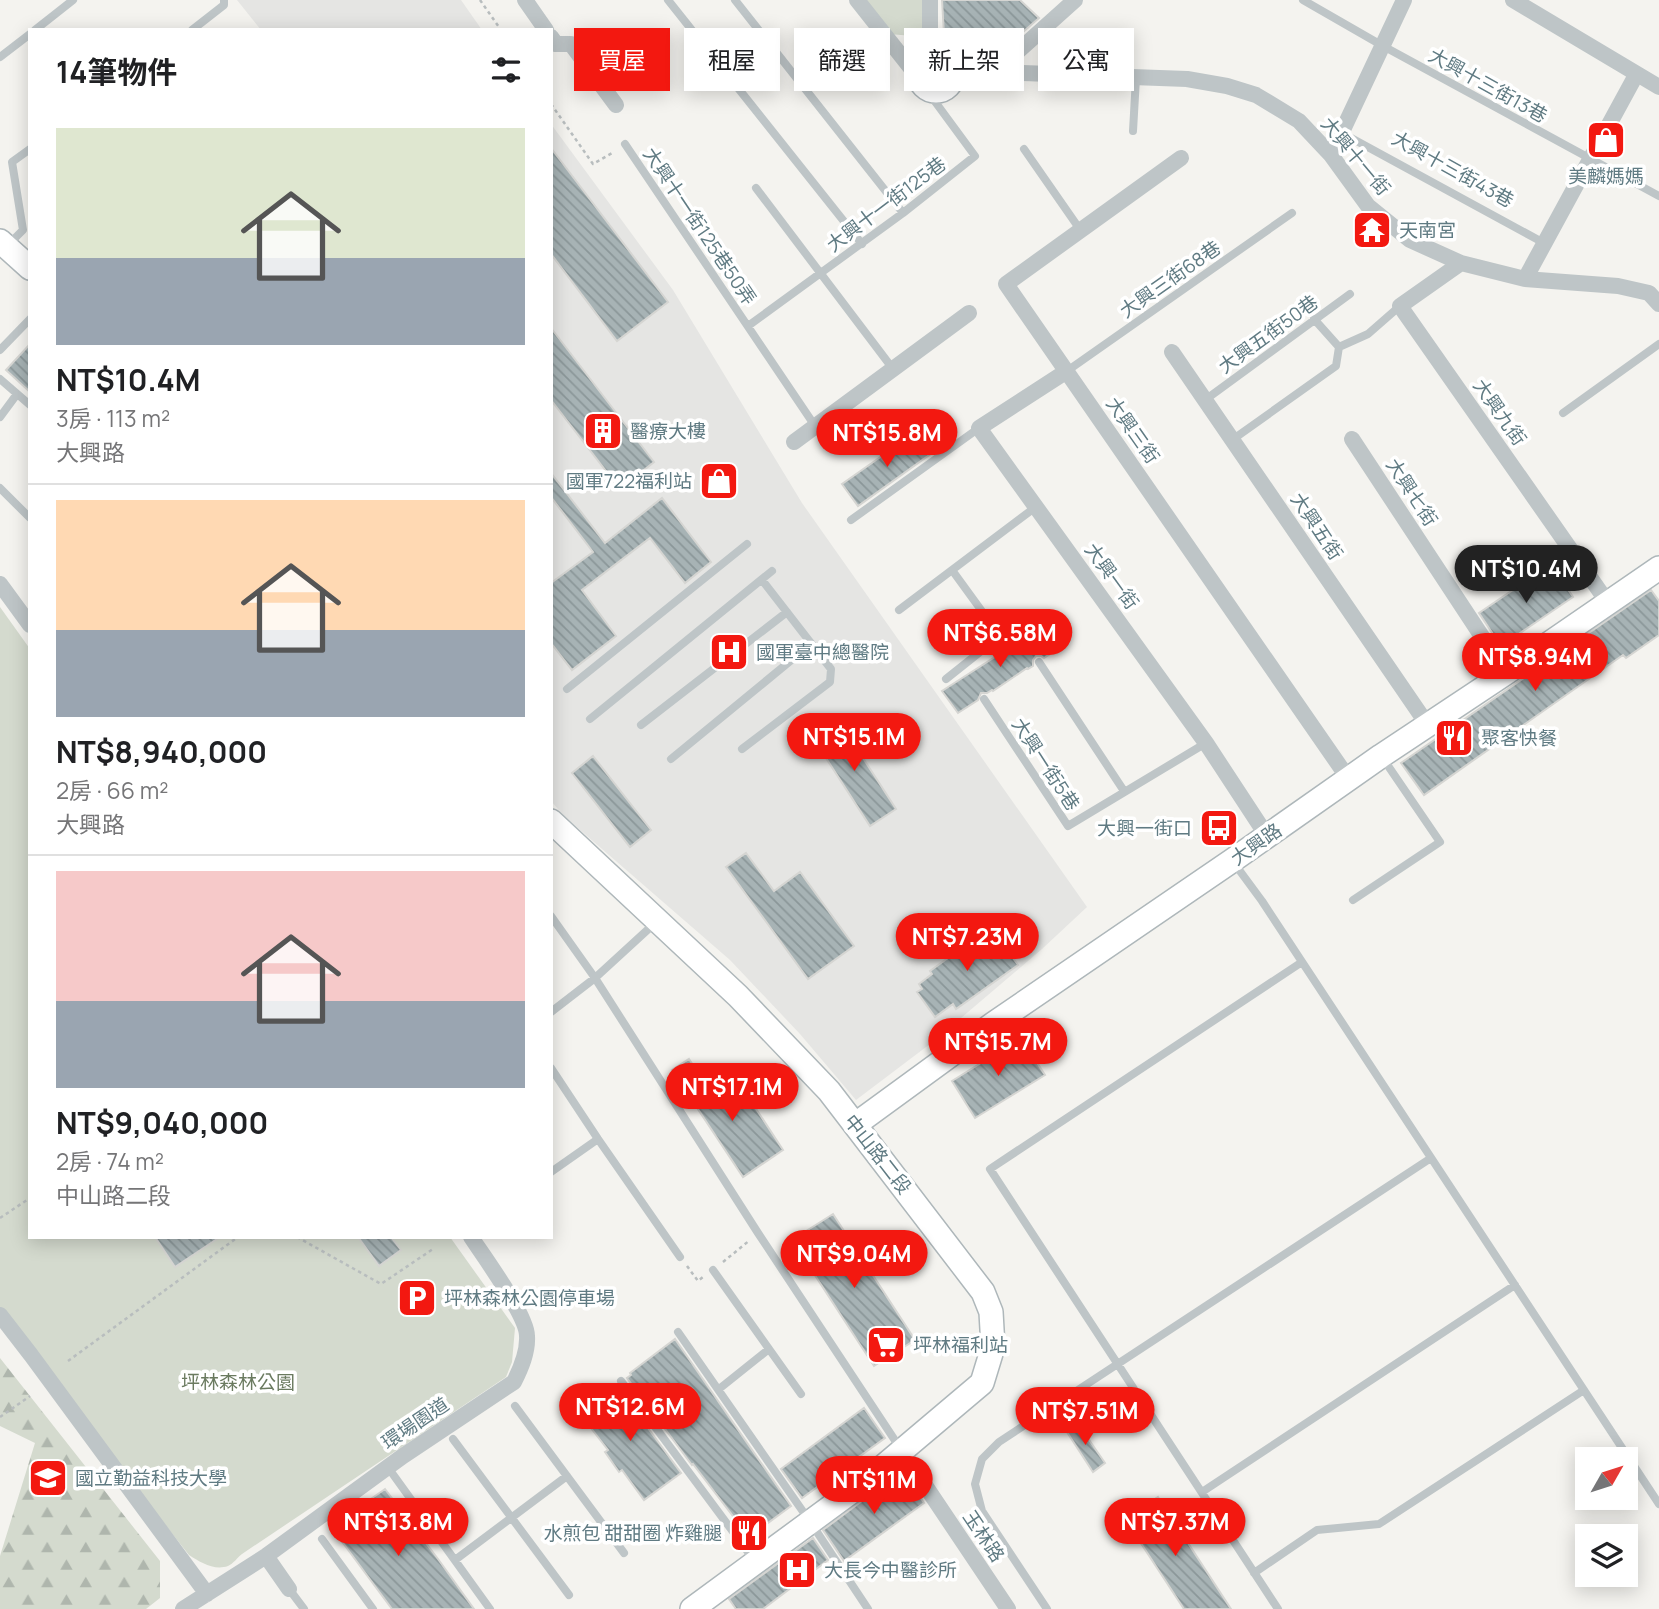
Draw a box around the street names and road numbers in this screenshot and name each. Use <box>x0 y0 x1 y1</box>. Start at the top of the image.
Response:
street label: 大興十三街13巷 <box>1424 42 1552 128</box>
street label: 大興十一街 <box>1316 111 1396 201</box>
street label: 大興十三街43巷 <box>1387 125 1519 213</box>
street label: 大興十一街125巷50弄 <box>638 142 762 310</box>
street label: 大興十一街125巷 <box>821 151 951 257</box>
street label: 大興三街68巷 <box>1114 235 1226 323</box>
street label: 大興五街50巷 <box>1213 289 1323 379</box>
street label: 大興九街 <box>1468 373 1532 451</box>
street label: 大興三街 <box>1101 391 1165 469</box>
street label: 大興七街 <box>1380 453 1444 531</box>
street label: 大興五街 <box>1285 487 1349 565</box>
street label: 大興一街 <box>1079 538 1145 614</box>
street label: 大興一街5巷 <box>1006 712 1086 816</box>
street label: 大興路 <box>1225 817 1287 871</box>
street label: 中山路二段 <box>839 1109 917 1199</box>
street label: 環場園道 <box>376 1391 454 1455</box>
street label: 玉林路 <box>957 1505 1011 1567</box>

